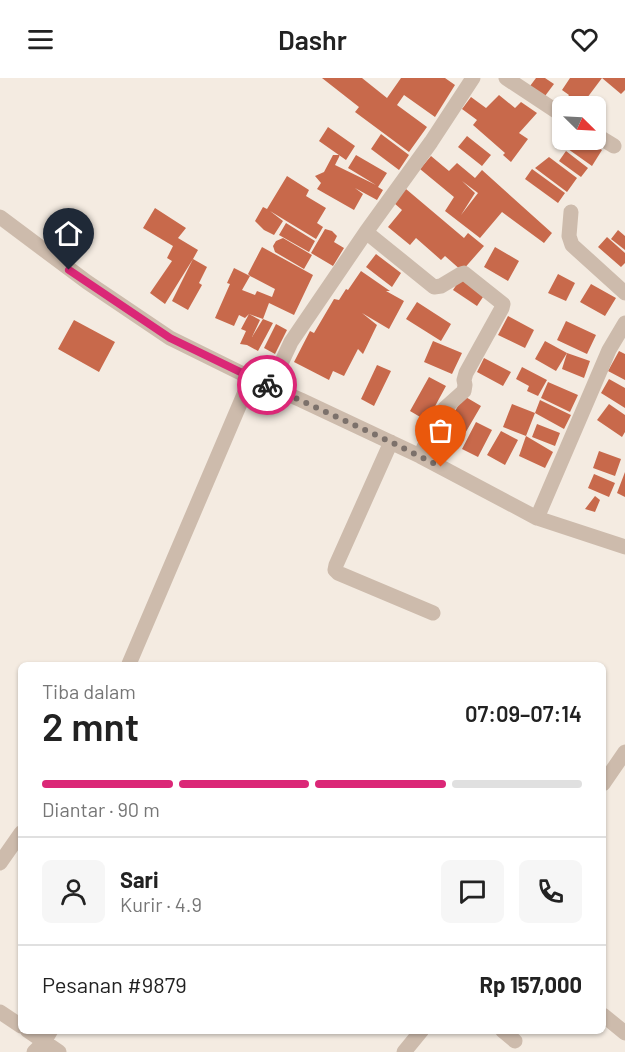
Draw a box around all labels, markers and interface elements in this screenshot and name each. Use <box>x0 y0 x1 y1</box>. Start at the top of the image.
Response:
icon: menu <box>24 23 57 56</box>
text: Dashr <box>278 23 347 55</box>
icon: heart <box>568 23 601 56</box>
north arrow <box>552 96 606 150</box>
map controls <box>552 96 606 150</box>
pin <box>43 208 94 270</box>
icon: home <box>52 217 85 250</box>
courier <box>237 355 297 415</box>
icon: bike <box>251 369 284 402</box>
pin <box>415 405 466 467</box>
icon: bag <box>424 414 457 447</box>
text: Tiba dalam <box>42 679 136 703</box>
text: 07:09–07:14 <box>465 700 582 726</box>
text: 2 mnt <box>42 702 139 749</box>
text: Diantar · 90 m <box>42 797 160 821</box>
button: person <box>42 860 105 923</box>
button: chat <box>441 860 504 923</box>
button: phone <box>519 860 582 923</box>
text: Sari <box>120 866 159 892</box>
text: Kurir · 4.9 <box>120 892 202 916</box>
text: Pesanan #9879 <box>42 971 187 997</box>
text: Rp 157,000 <box>480 971 582 997</box>

